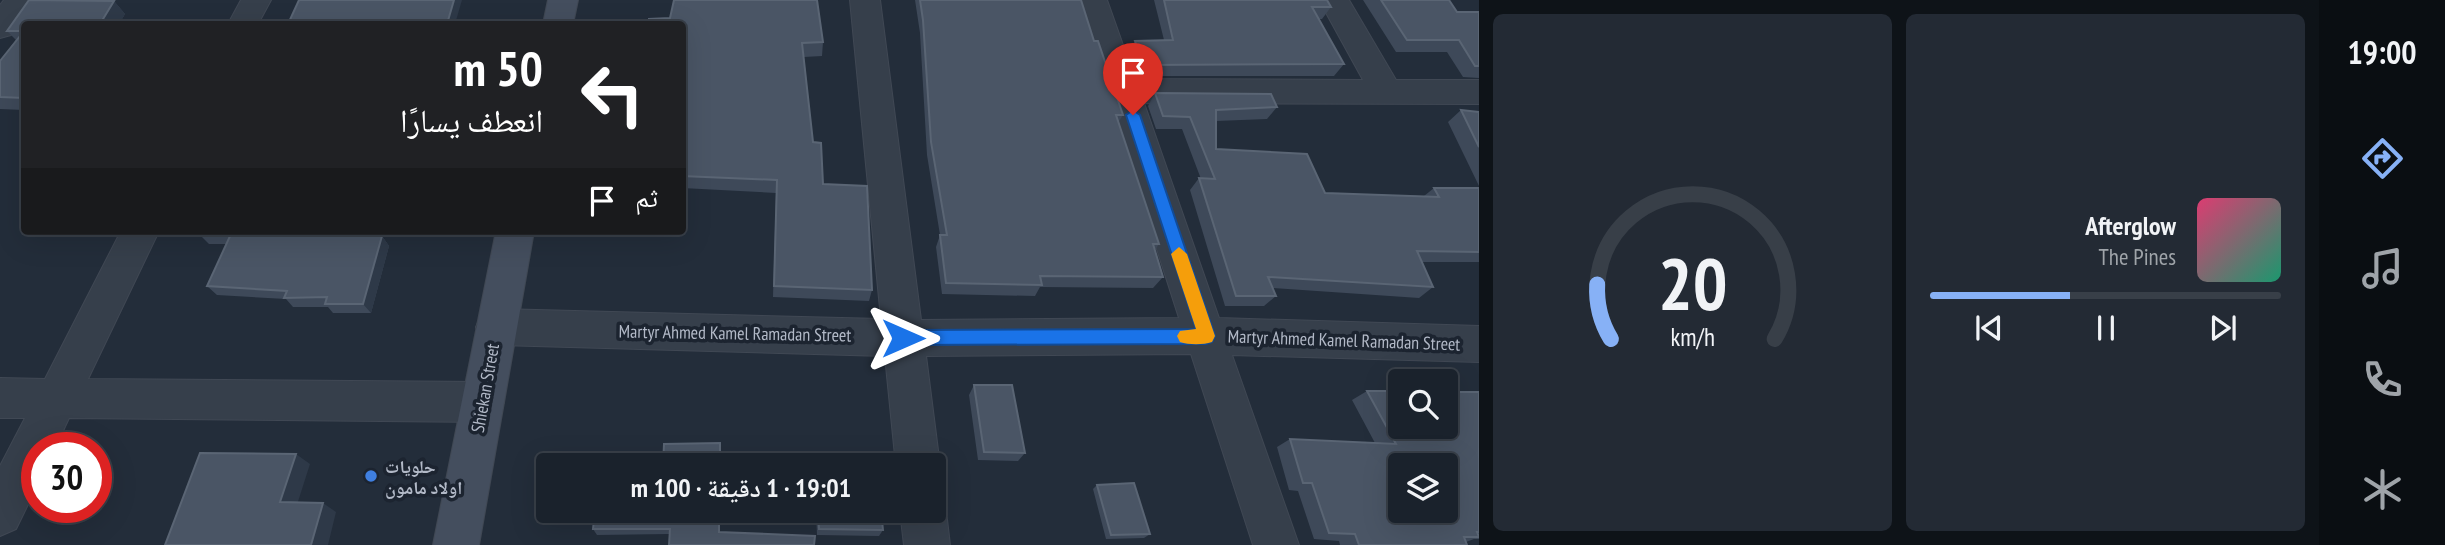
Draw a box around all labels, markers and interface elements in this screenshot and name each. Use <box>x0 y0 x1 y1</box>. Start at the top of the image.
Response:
text: 19:00 <box>2347 31 2417 73</box>
text: 50 m <box>454 36 543 100</box>
pin <box>1103 43 1163 115</box>
icon: left <box>567 49 658 140</box>
icon: arrive <box>1114 54 1152 92</box>
text: انعطف يسارًا <box>400 99 543 141</box>
icon: directions <box>2358 134 2407 183</box>
text: ثم <box>635 181 658 214</box>
icon: arrive <box>583 182 621 220</box>
text: Afterglow <box>2085 209 2176 242</box>
text: 20 <box>1658 235 1727 329</box>
text: The Pines <box>2098 242 2176 271</box>
icon: music <box>2358 244 2407 293</box>
position arrow <box>866 301 940 375</box>
icon: previous <box>1970 309 2008 347</box>
icon: pause <box>2087 309 2125 347</box>
icon: next <box>2204 309 2242 347</box>
street label: Martyr Ahmed Kamel Ramadan Street <box>618 319 852 347</box>
text: km/h <box>1670 320 1715 352</box>
street label: Martyr Ahmed Kamel Ramadan Street <box>1227 324 1461 356</box>
street label: Shiekan Street <box>466 342 504 434</box>
icon: phone <box>2358 355 2407 404</box>
map controls <box>1388 369 1458 523</box>
button: search <box>1388 369 1458 439</box>
speed limit sign: 30 <box>21 432 112 523</box>
button: layers <box>1388 453 1458 523</box>
place label: حلويات اولاد مامون <box>385 455 462 499</box>
icon: climate <box>2358 465 2407 514</box>
marker: حلويات اولاد مامون <box>363 468 379 484</box>
text: 19:01 · 1 دقيقة · 100 m <box>631 471 851 504</box>

